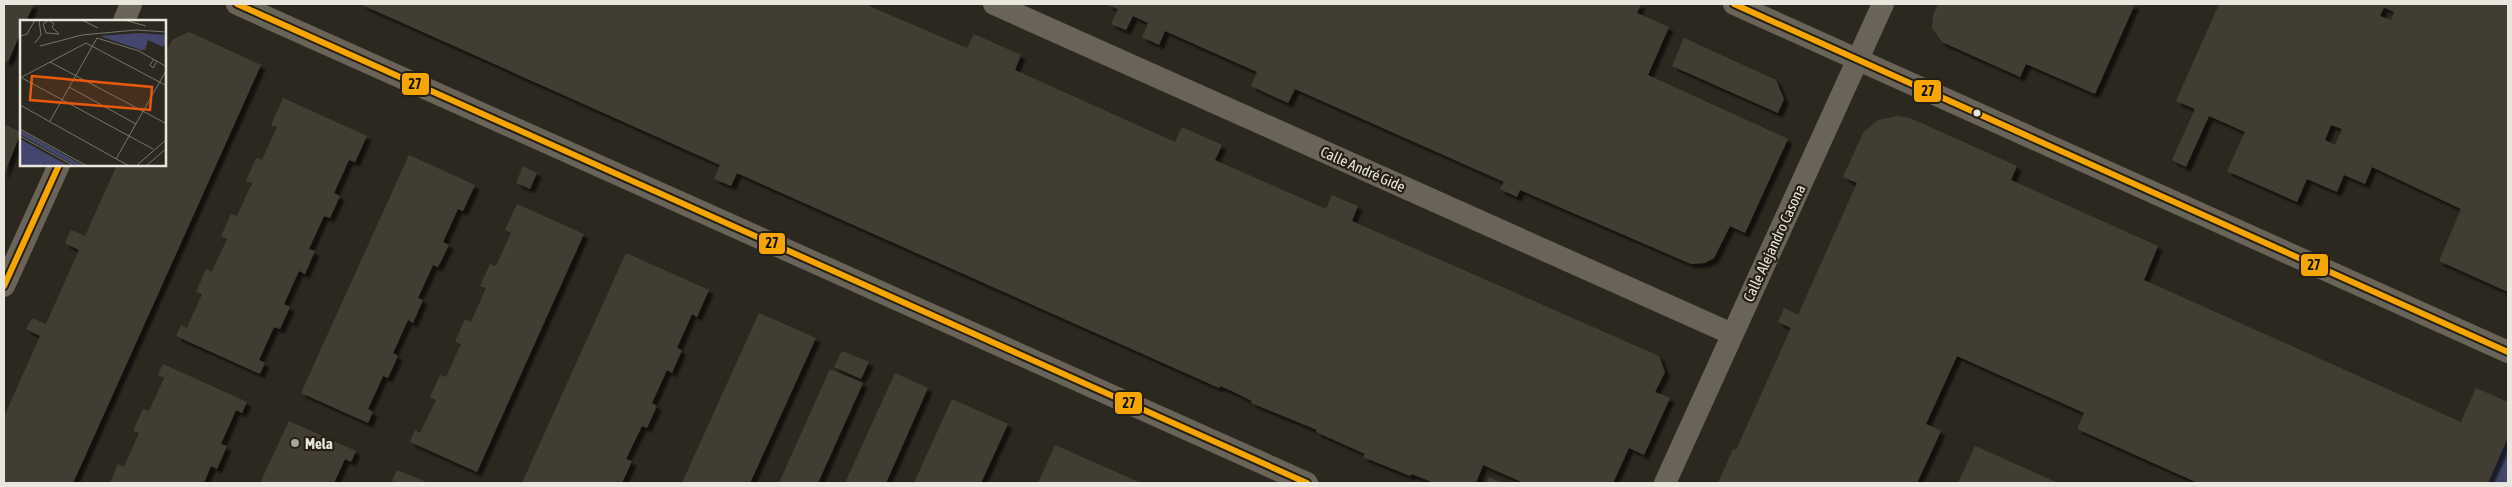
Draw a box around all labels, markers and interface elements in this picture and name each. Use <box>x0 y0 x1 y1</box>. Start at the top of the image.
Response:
inset map <box>20 20 166 166</box>
line badge: 27 <box>401 72 430 96</box>
text: 27 <box>408 76 422 92</box>
line badge: 27 <box>1913 79 1942 103</box>
text: 27 <box>1921 83 1935 99</box>
unlabelled marker <box>1972 108 1982 118</box>
street label: Calle André Gide <box>1318 143 1408 195</box>
street label: Calle Alejandro Casona <box>1739 182 1809 304</box>
line badge: 27 <box>758 232 786 255</box>
text: 27 <box>765 235 779 251</box>
line badge: 27 <box>2300 253 2329 277</box>
text: 27 <box>2307 257 2321 273</box>
line badge: 27 <box>1114 391 1143 415</box>
text: 27 <box>1122 395 1136 411</box>
place label: Mela <box>305 435 333 452</box>
marker: Mela <box>289 437 301 449</box>

